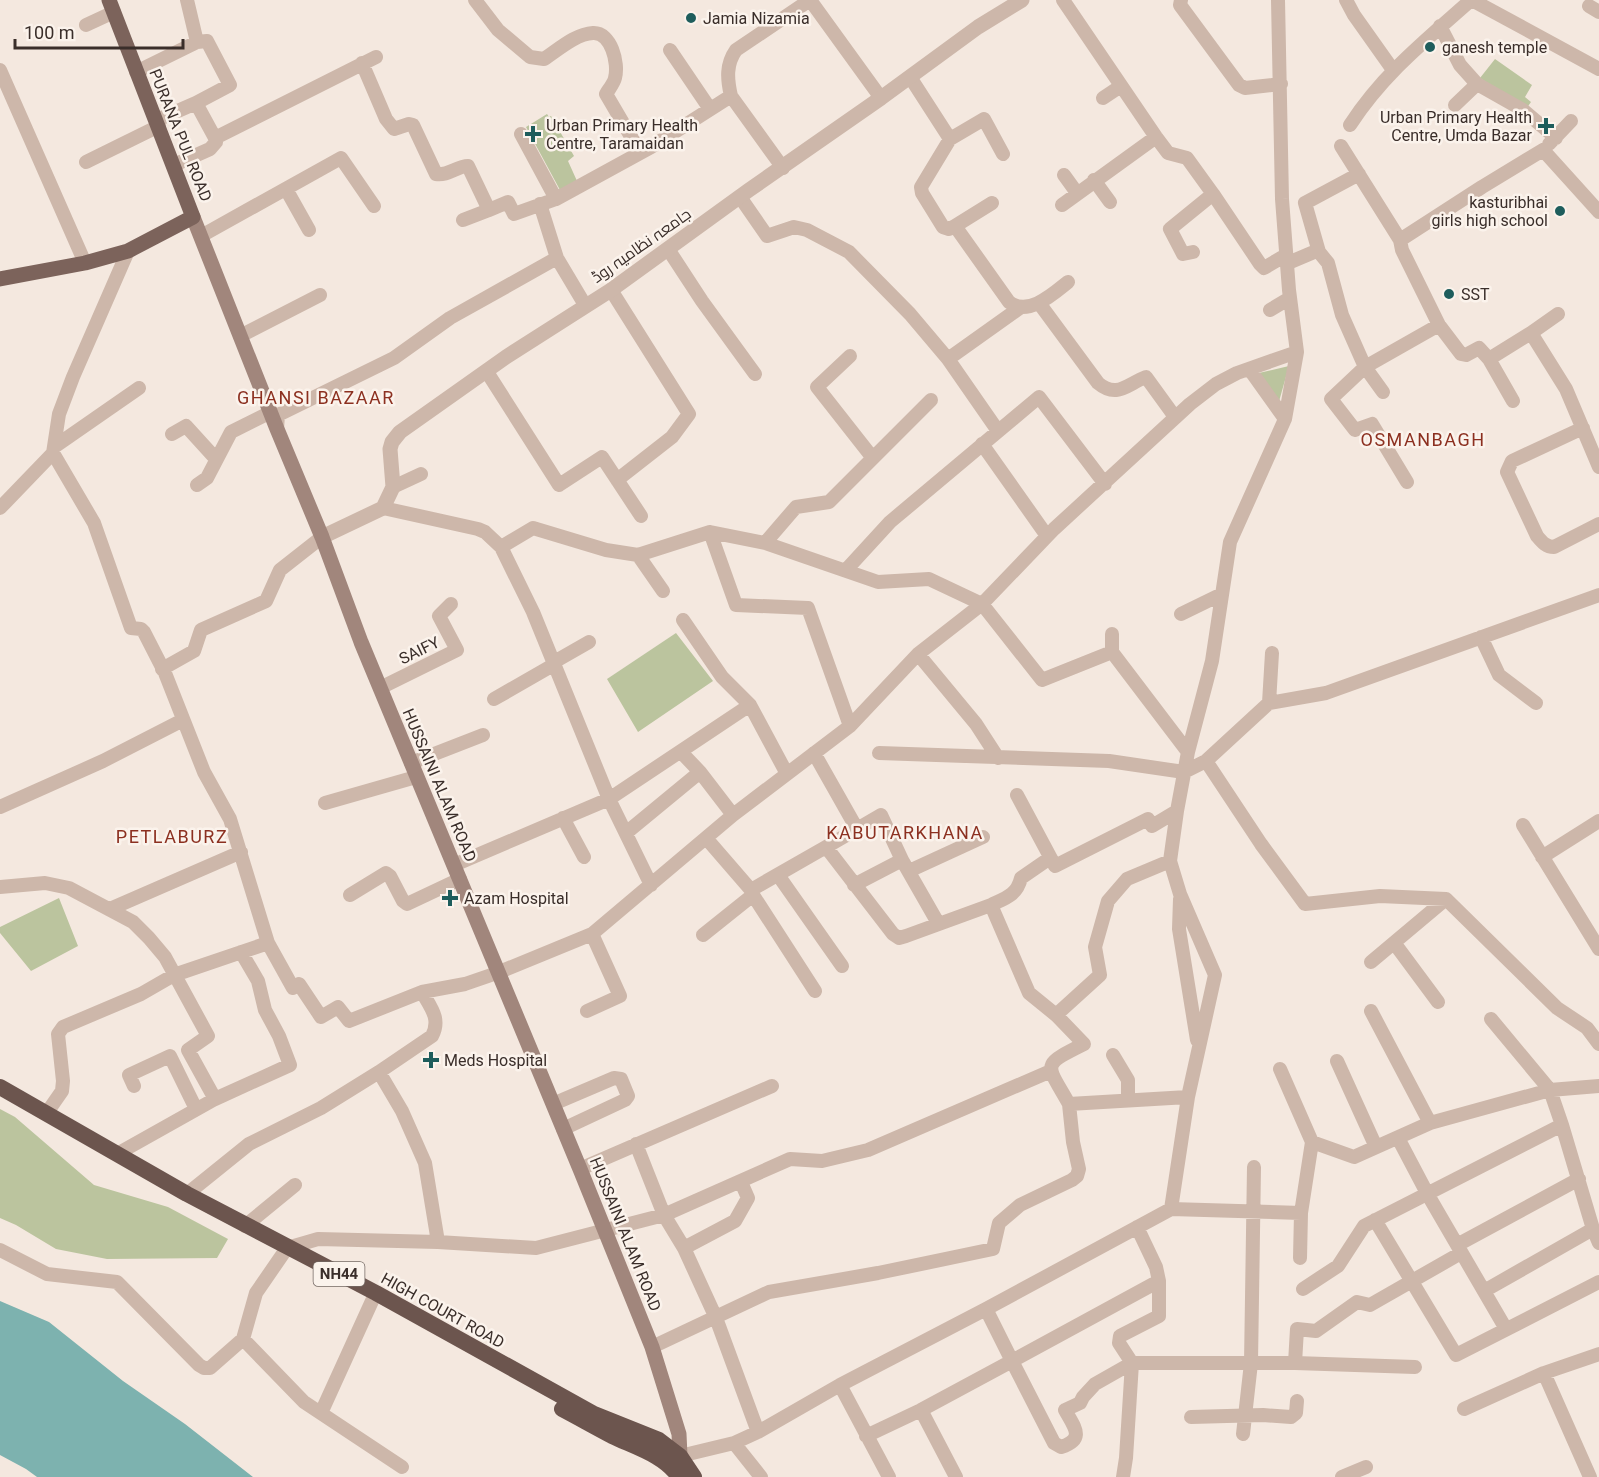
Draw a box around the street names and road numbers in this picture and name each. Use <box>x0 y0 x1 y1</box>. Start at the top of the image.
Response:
street label: PURANA PUL ROAD <box>145 66 216 204</box>
street label: جامعہ نظامیہ روڈ <box>588 204 695 287</box>
street label: SAIFY <box>396 632 443 668</box>
street label: HUSSAINI ALAM ROAD <box>399 706 480 865</box>
street label: HUSSAINI ALAM ROAD <box>586 1154 665 1314</box>
road number: NH44 <box>314 1262 364 1286</box>
street label: HIGH COURT ROAD <box>378 1269 508 1352</box>

